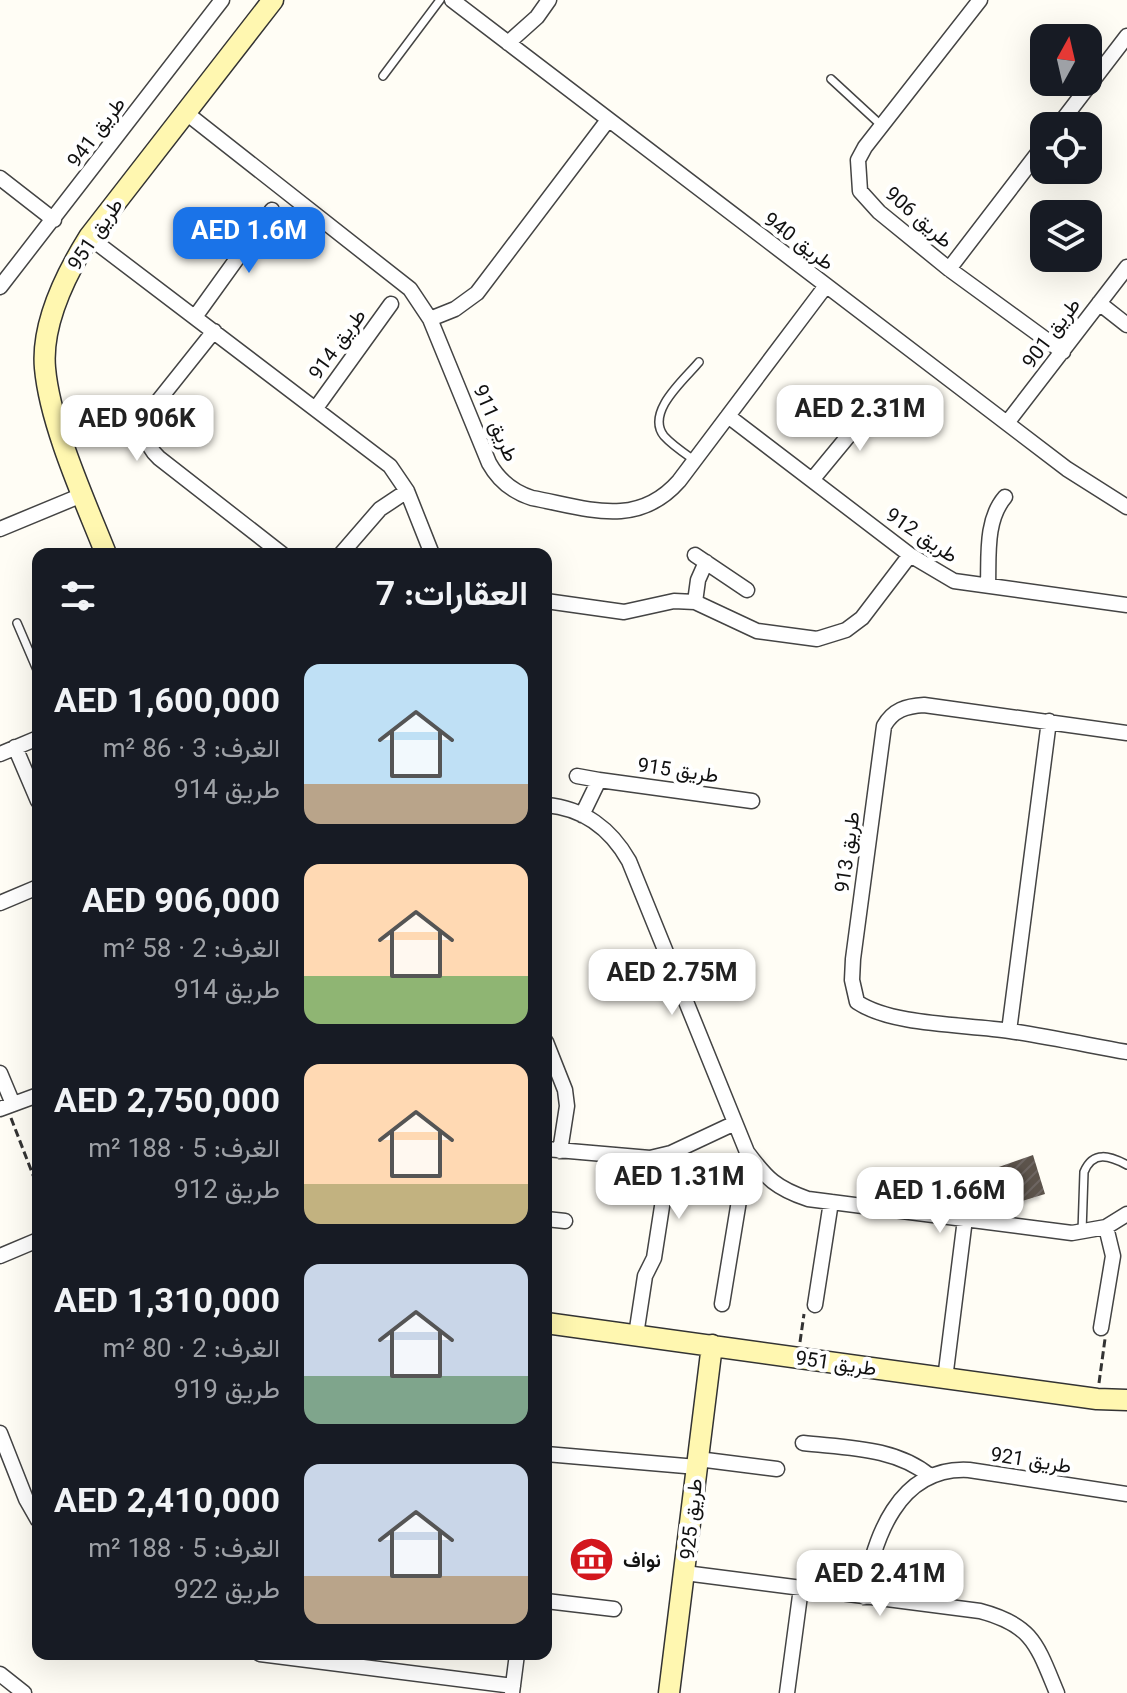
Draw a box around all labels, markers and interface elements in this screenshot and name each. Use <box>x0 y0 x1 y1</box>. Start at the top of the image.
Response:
north arrow <box>1030 24 1102 96</box>
map controls <box>1030 24 1102 272</box>
street label: طريق 941 <box>60 91 135 175</box>
button: locate <box>1030 112 1102 184</box>
street label: طريق 906 <box>876 180 959 257</box>
street label: طريق 951 <box>61 192 133 278</box>
button: layers <box>1030 200 1102 272</box>
street label: طريق 940 <box>756 205 840 280</box>
pin: AED 1.6M <box>166 207 332 275</box>
text: AED 1.6M <box>191 212 307 253</box>
street label: طريق 901 <box>1015 292 1090 376</box>
street label: طريق 914 <box>302 303 376 388</box>
street label: طريق 911 <box>463 380 525 468</box>
pin: AED 2.31M <box>768 385 952 453</box>
text: AED 2.31M <box>795 390 925 431</box>
pin: AED 906K <box>54 395 220 463</box>
text: AED 906K <box>79 400 195 441</box>
street label: طريق 912 <box>878 501 964 573</box>
text: العقارات: 7 <box>376 570 528 623</box>
icon: filters <box>56 574 100 618</box>
text: AED 1,600,000 <box>54 677 280 730</box>
icon: home <box>368 696 464 792</box>
text: الغرف: 3 · 86 m² <box>103 730 280 771</box>
street label: طريق 915 <box>635 750 720 793</box>
text: طريق 914 <box>174 771 280 812</box>
street label: طريق 913 <box>827 810 870 895</box>
text: AED 906,000 <box>82 877 280 930</box>
icon: home <box>368 896 464 992</box>
text: الغرف: 2 · 58 m² <box>103 930 280 971</box>
pin: AED 2.75M <box>580 949 764 1017</box>
text: AED 2.75M <box>607 954 737 995</box>
text: طريق 914 <box>174 971 280 1012</box>
text: AED 2,750,000 <box>54 1077 280 1130</box>
icon: home <box>368 1096 464 1192</box>
text: الغرف: 5 · 188 m² <box>88 1130 280 1171</box>
pin: AED 1.31M <box>587 1153 771 1221</box>
text: AED 1.31M <box>614 1158 744 1199</box>
pin: AED 1.66M <box>848 1167 1032 1235</box>
text: طريق 912 <box>174 1171 280 1212</box>
text: AED 1.66M <box>875 1172 1005 1213</box>
text: AED 1,310,000 <box>54 1277 280 1330</box>
icon: home <box>368 1296 464 1392</box>
text: الغرف: 2 · 80 m² <box>103 1330 280 1371</box>
street label: طريق 951 <box>793 1343 878 1386</box>
text: طريق 919 <box>174 1371 280 1412</box>
street label: طريق 921 <box>988 1440 1073 1484</box>
text: AED 2,410,000 <box>54 1477 280 1530</box>
street label: طريق 925 <box>673 1477 713 1561</box>
icon: home <box>368 1496 464 1592</box>
text: الغرف: 5 · 188 m² <box>88 1530 280 1571</box>
museum icon: نواف <box>568 1536 616 1584</box>
place label: نواف <box>623 1546 661 1578</box>
pin: AED 2.41M <box>788 1550 972 1618</box>
text: AED 2.41M <box>815 1555 945 1596</box>
text: طريق 922 <box>174 1571 280 1612</box>

